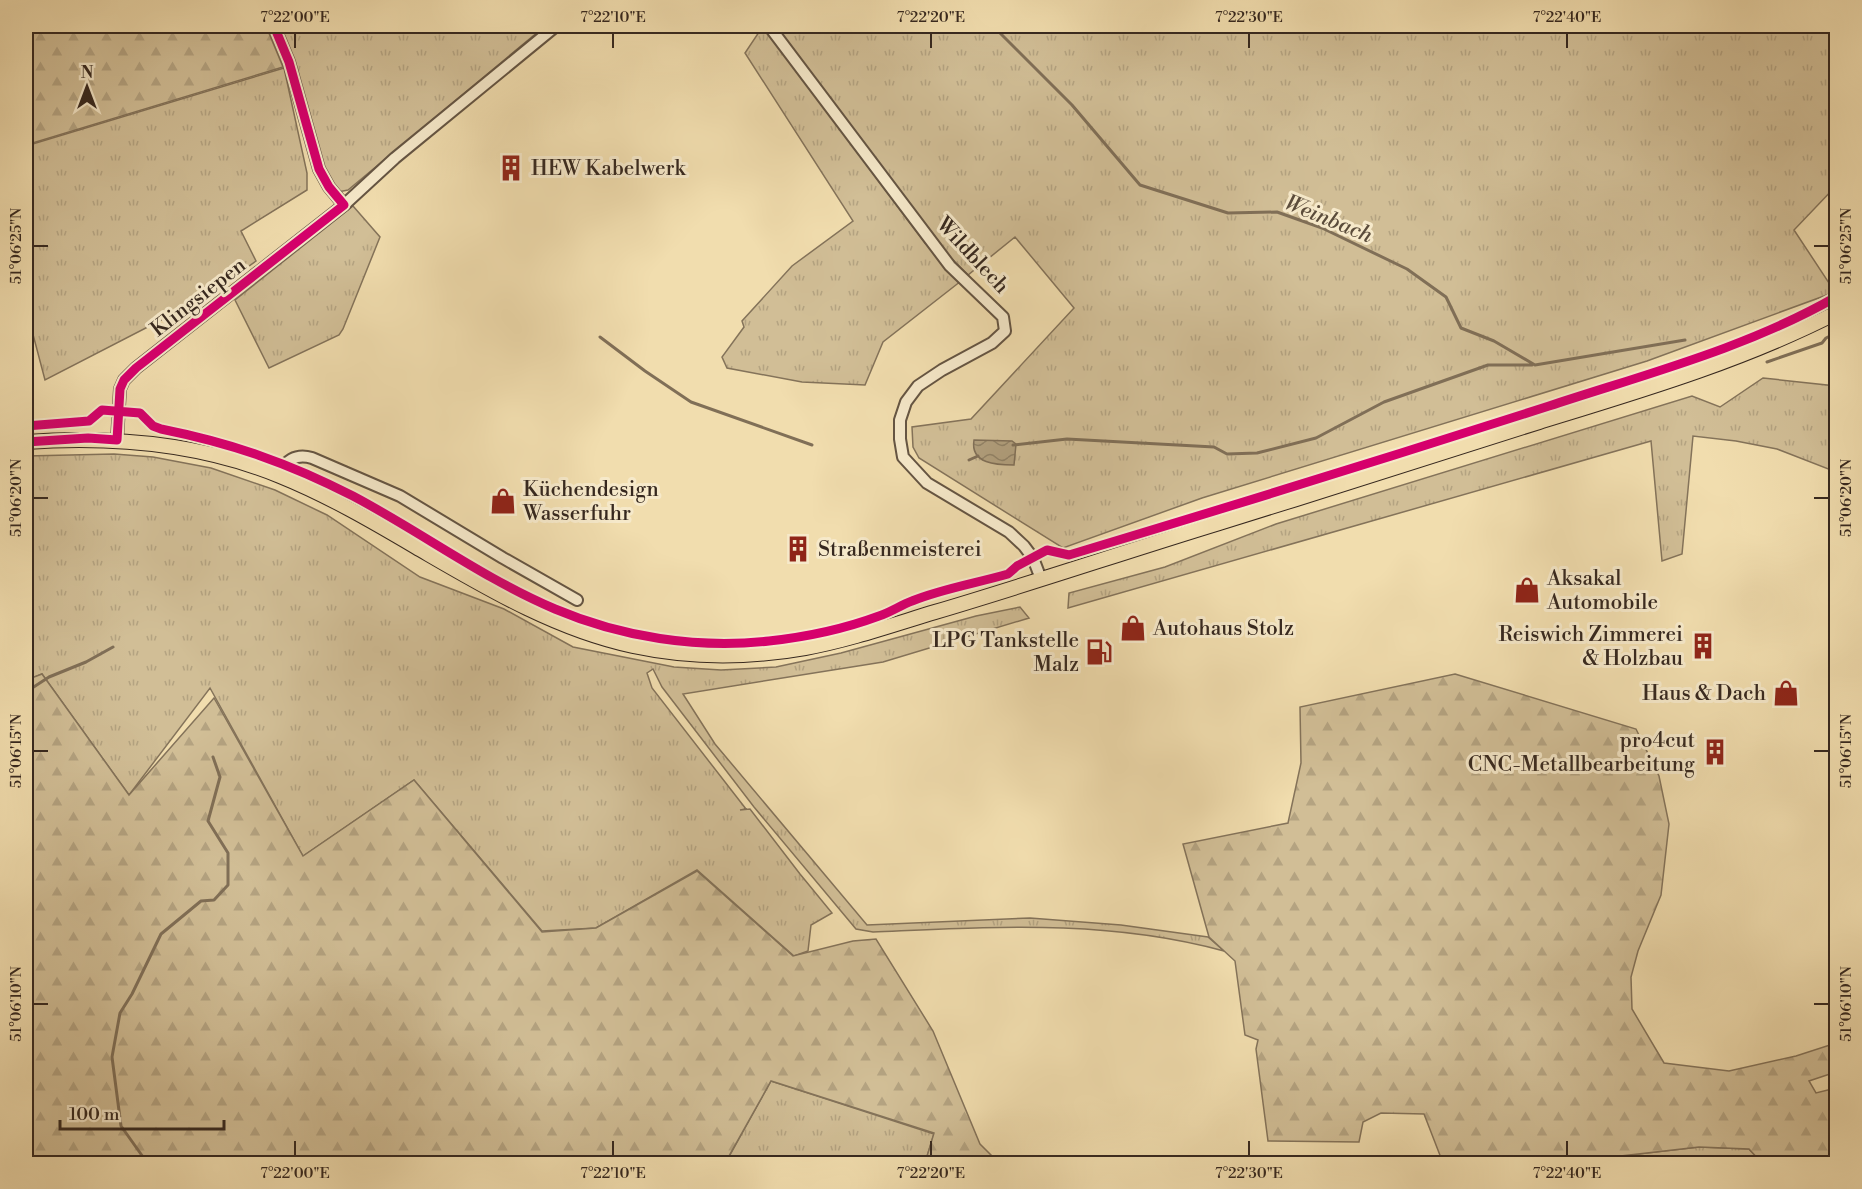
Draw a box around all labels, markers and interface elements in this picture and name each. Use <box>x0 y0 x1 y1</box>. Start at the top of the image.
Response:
text: 7°22'00"E <box>260 8 330 27</box>
text: 7°22'10"E <box>580 8 646 27</box>
text: 7°22'20"E <box>897 8 965 27</box>
text: 7°22'30"E <box>1215 8 1283 27</box>
text: 7°22'40"E <box>1533 8 1601 27</box>
north arrow <box>57 57 117 117</box>
text: N <box>81 63 94 83</box>
building icon: HEW Kabelwerk <box>496 153 526 183</box>
place label: HEW Kabelwerk <box>531 156 686 182</box>
water label: Weinbach <box>1281 190 1377 250</box>
text: 51°06'25"N <box>7 208 26 284</box>
text: 51°06'25"N <box>1837 208 1856 284</box>
street label: Wildblech <box>930 211 1015 300</box>
street label: Klingsiepen <box>146 252 252 343</box>
text: 51°06'20"N <box>7 459 26 537</box>
text: 51°06'20"N <box>1837 459 1856 537</box>
place label: Küchendesign Wasserfuhr <box>522 477 659 527</box>
shop icon: Küchendesign Wasserfuhr <box>488 486 518 516</box>
building icon: Straßenmeisterei <box>783 534 813 564</box>
place label: Straßenmeisterei <box>818 537 982 563</box>
place label: Aksakal Automobile <box>1546 566 1658 616</box>
shop icon: Aksakal Automobile <box>1512 575 1542 605</box>
shop icon: Autohaus Stolz <box>1118 613 1148 643</box>
place label: Autohaus Stolz <box>1152 616 1294 642</box>
place label: Reiswich Zimmerei & Holzbau <box>1498 622 1683 672</box>
place label: LPG Tankstelle Malz <box>932 628 1079 678</box>
building icon: Reiswich Zimmerei & Holzbau <box>1688 631 1718 661</box>
fuel station icon: LPG Tankstelle Malz <box>1084 637 1114 667</box>
shop icon: Haus & Dach <box>1771 678 1801 708</box>
place label: Haus & Dach <box>1642 681 1766 707</box>
text: 51°06'15"N <box>7 714 26 788</box>
text: 51°06'15"N <box>1837 714 1856 788</box>
place label: pro4cut CNC-Metallbearbeitung <box>1468 728 1696 778</box>
building icon: pro4cut CNC-Metallbearbeitung <box>1700 737 1730 767</box>
text: 51°06'10"N <box>7 966 26 1042</box>
text: 51°06'10"N <box>1837 966 1856 1042</box>
scale bar <box>60 1093 224 1131</box>
text: 100 m <box>69 1103 120 1126</box>
text: 7°22'00"E <box>260 1164 330 1183</box>
text: 7°22'10"E <box>580 1164 646 1183</box>
text: 7°22'20"E <box>897 1164 965 1183</box>
text: 7°22'30"E <box>1215 1164 1283 1183</box>
text: 7°22'40"E <box>1533 1164 1601 1183</box>

